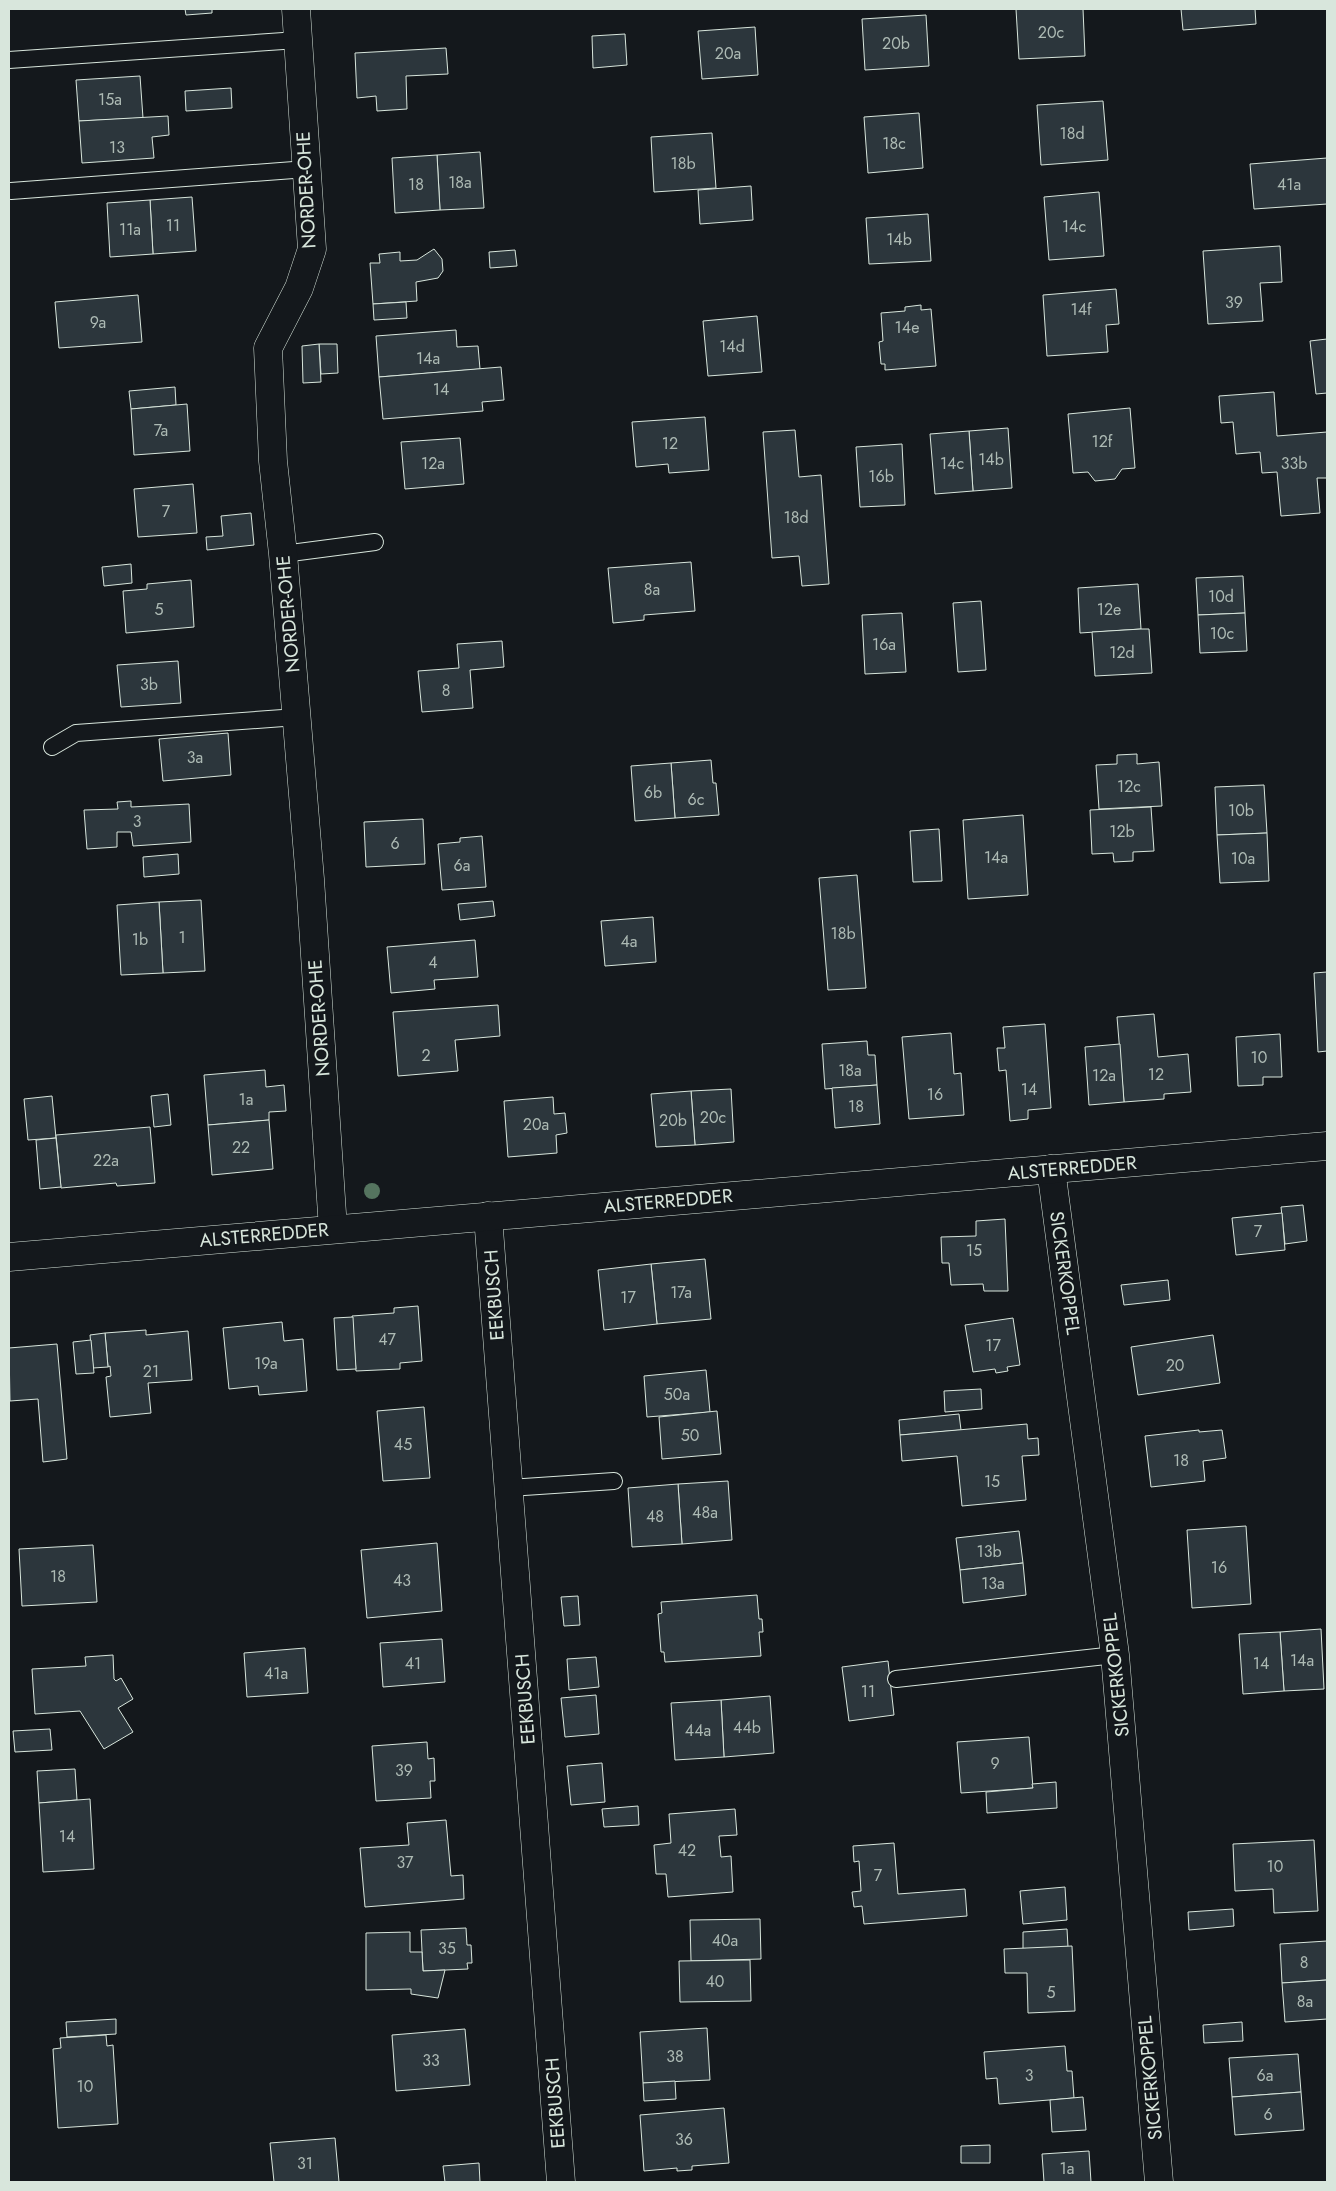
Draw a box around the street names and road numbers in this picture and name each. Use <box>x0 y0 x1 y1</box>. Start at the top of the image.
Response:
street label: NORDER-OHE <box>289 131 323 249</box>
street label: NORDER-OHE <box>269 554 307 674</box>
street label: NORDER-OHE <box>301 958 337 1078</box>
street label: ALSTERREDDER <box>1006 1149 1138 1187</box>
street label: ALSTERREDDER <box>602 1182 734 1220</box>
street label: SICKERKOPPEL <box>1043 1209 1087 1337</box>
street label: ALSTERREDDER <box>198 1216 330 1254</box>
street label: EEKBUSCH <box>477 1249 511 1341</box>
street label: SICKERKOPPEL <box>1096 1611 1136 1738</box>
street label: EEKBUSCH <box>508 1653 542 1745</box>
street label: SICKERKOPPEL <box>1131 2014 1169 2141</box>
street label: EEKBUSCH <box>538 2057 572 2149</box>

